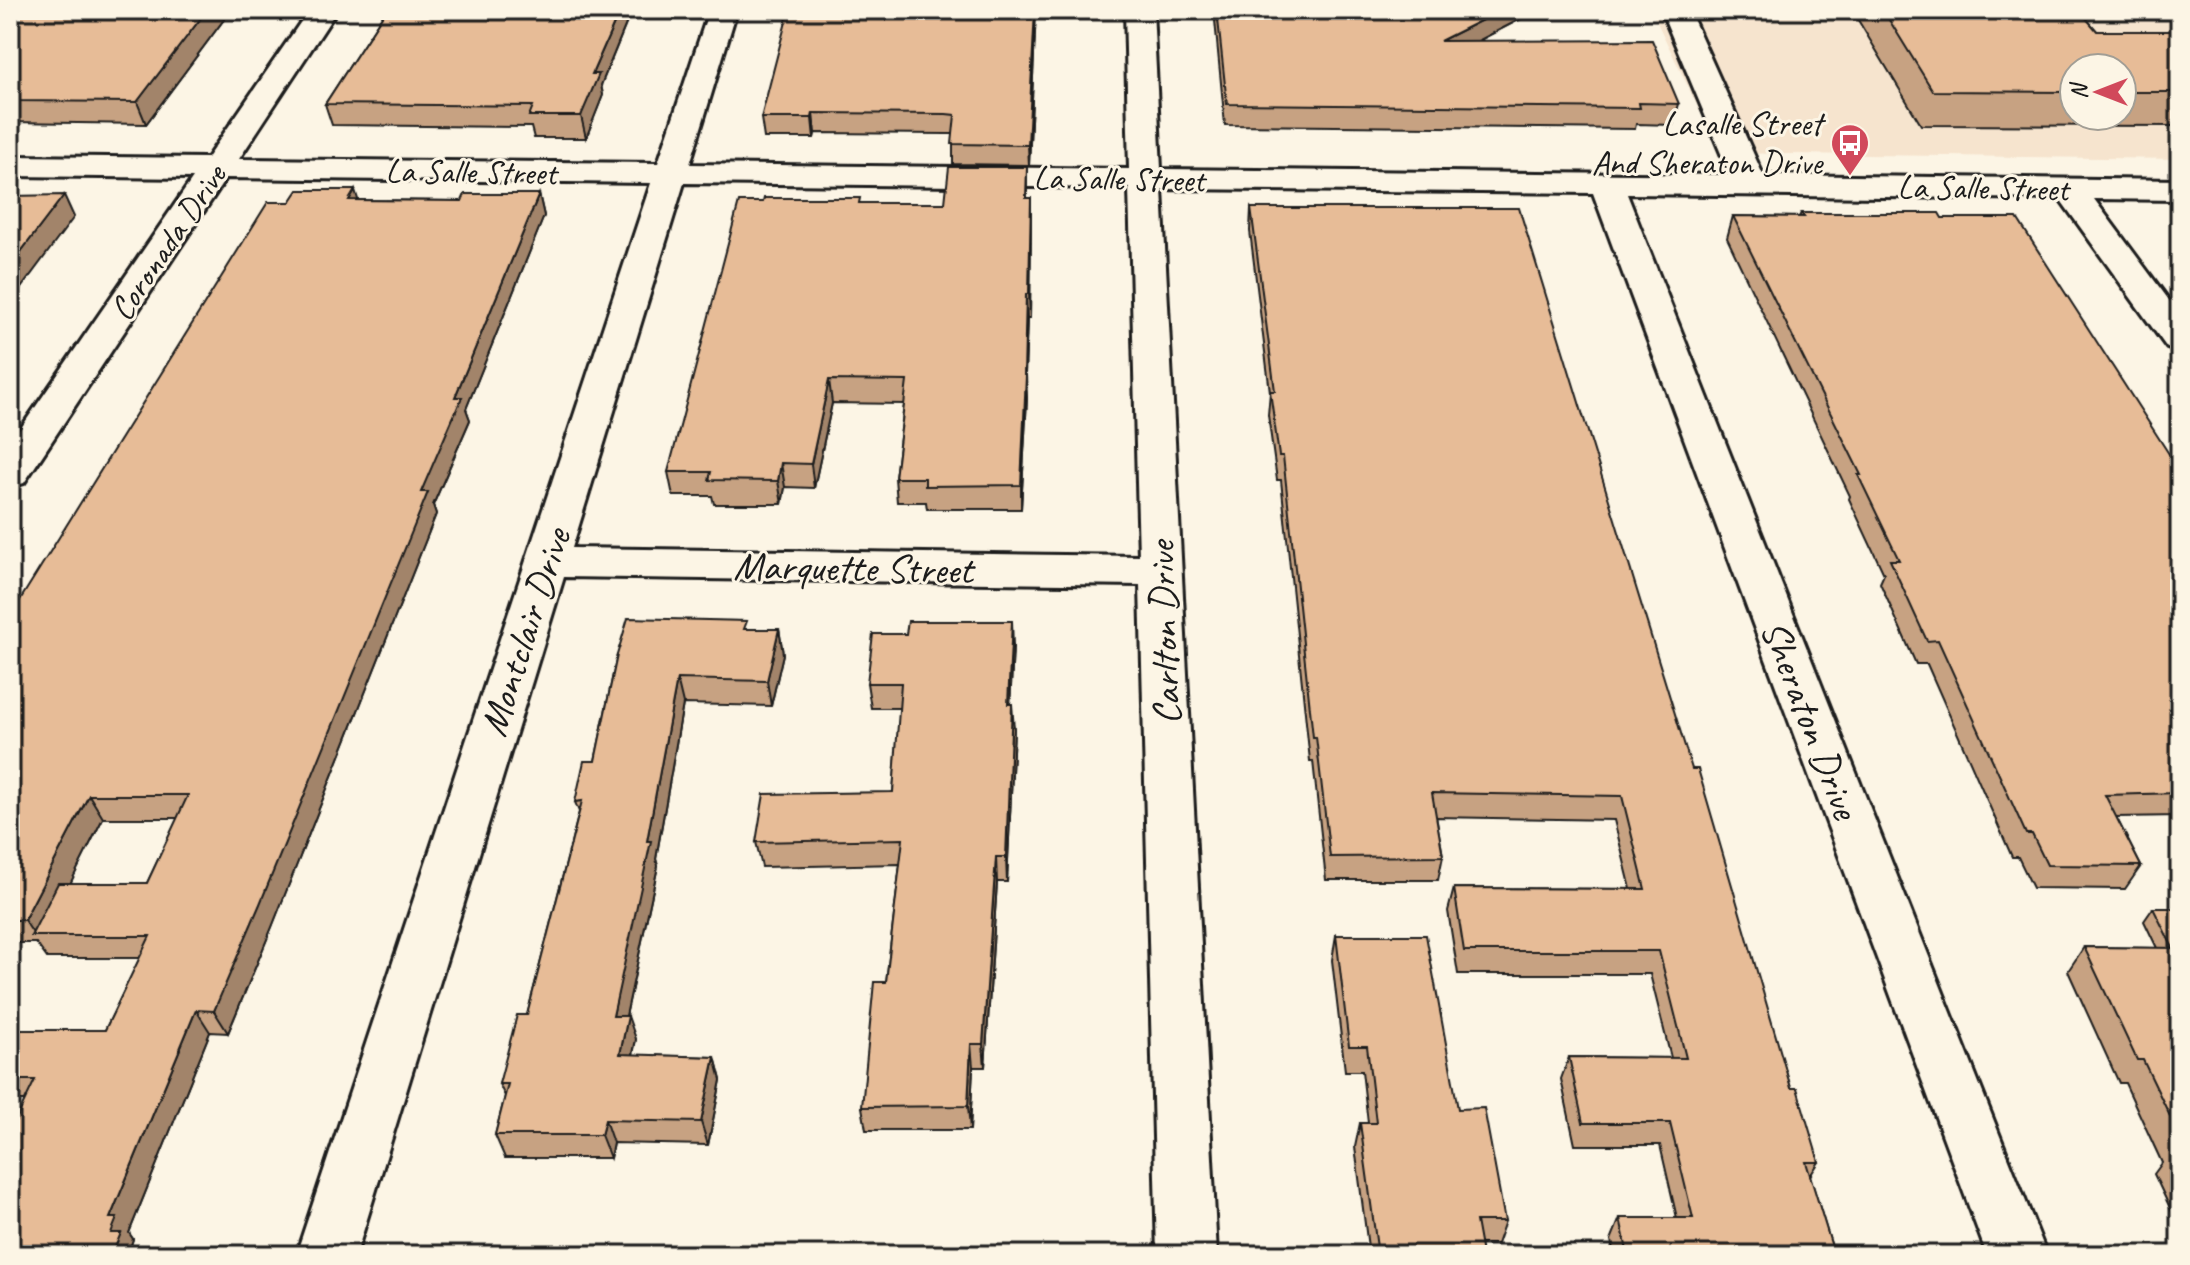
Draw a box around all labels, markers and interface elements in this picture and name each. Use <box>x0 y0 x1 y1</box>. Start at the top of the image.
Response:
north arrow <box>2058 52 2138 132</box>
text: N <box>2065 82 2093 99</box>
place label: Lasalle Street And Sheraton Drive <box>1592 102 1827 184</box>
bus stop icon: Lasalle Street And Sheraton Drive <box>1829 122 1871 177</box>
street label: La Salle Street <box>385 149 561 195</box>
street label: Coronada Drive <box>100 154 236 328</box>
street label: La Salle Street <box>1033 156 1209 202</box>
street label: La Salle Street <box>1897 165 2073 211</box>
street label: Montclair Drive <box>468 519 583 742</box>
street label: Carlton Drive <box>1136 537 1192 726</box>
street label: Marquette Street <box>733 541 977 595</box>
street label: Sheraton Drive <box>1749 613 1872 828</box>

